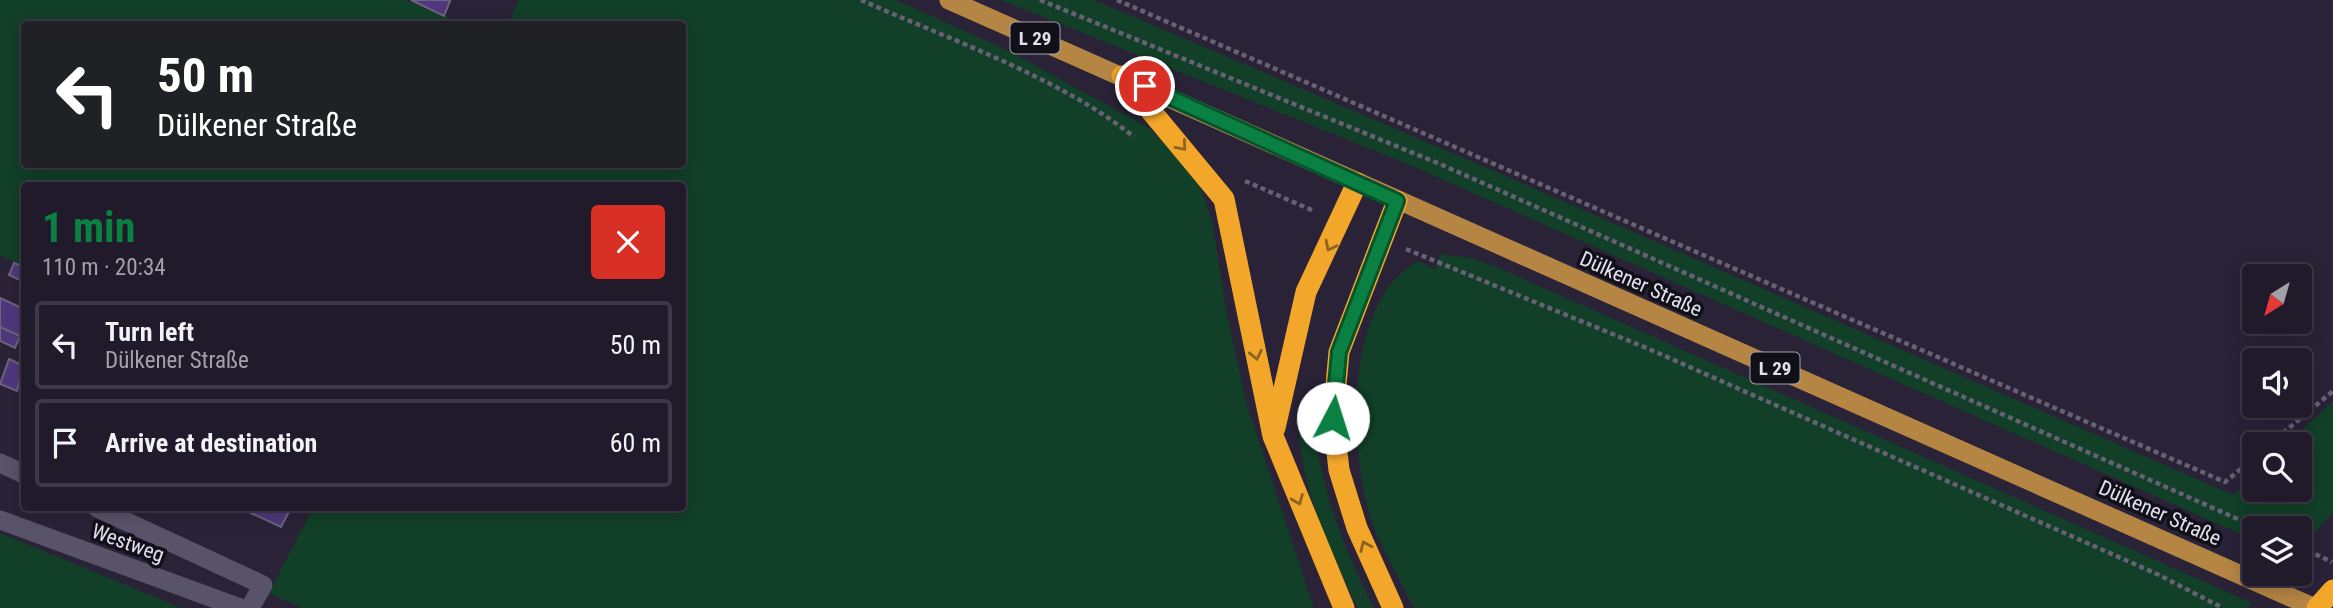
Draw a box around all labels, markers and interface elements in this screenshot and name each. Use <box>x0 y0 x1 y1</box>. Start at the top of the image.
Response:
road number: L 29 <box>1010 22 1060 54</box>
text: 50 m <box>157 47 254 104</box>
icon: left <box>42 49 133 140</box>
pin <box>1115 56 1175 116</box>
icon: arrive <box>1126 67 1164 105</box>
text: Dülkener Straße <box>157 106 357 144</box>
one-way arrow <box>1174 138 1186 151</box>
text: 1 min <box>42 203 135 252</box>
button: close <box>591 205 665 279</box>
one-way arrow <box>1324 239 1338 251</box>
street label: Dülkener Straße <box>1576 246 1706 322</box>
text: 110 m · 20:34 <box>42 254 166 281</box>
north arrow <box>2242 264 2312 334</box>
map controls <box>2242 264 2312 586</box>
text: Turn left <box>105 317 194 347</box>
icon: left <box>46 326 84 364</box>
text: 50 m <box>610 330 661 360</box>
text: Dülkener Straße <box>105 347 249 374</box>
button: sound <box>2242 348 2312 418</box>
one-way arrow <box>1248 349 1263 361</box>
road number: L 29 <box>1750 352 1800 384</box>
position arrow <box>1296 381 1370 455</box>
icon: arrive <box>46 424 84 462</box>
text: Arrive at destination <box>105 428 317 458</box>
text: 60 m <box>610 428 661 458</box>
button: search <box>2242 432 2312 502</box>
street label: Dülkener Straße <box>2095 475 2225 551</box>
one-way arrow <box>1290 493 1304 505</box>
button: layers <box>2242 516 2312 586</box>
street label: Westweg <box>89 519 167 567</box>
one-way arrow <box>1359 540 1373 553</box>

